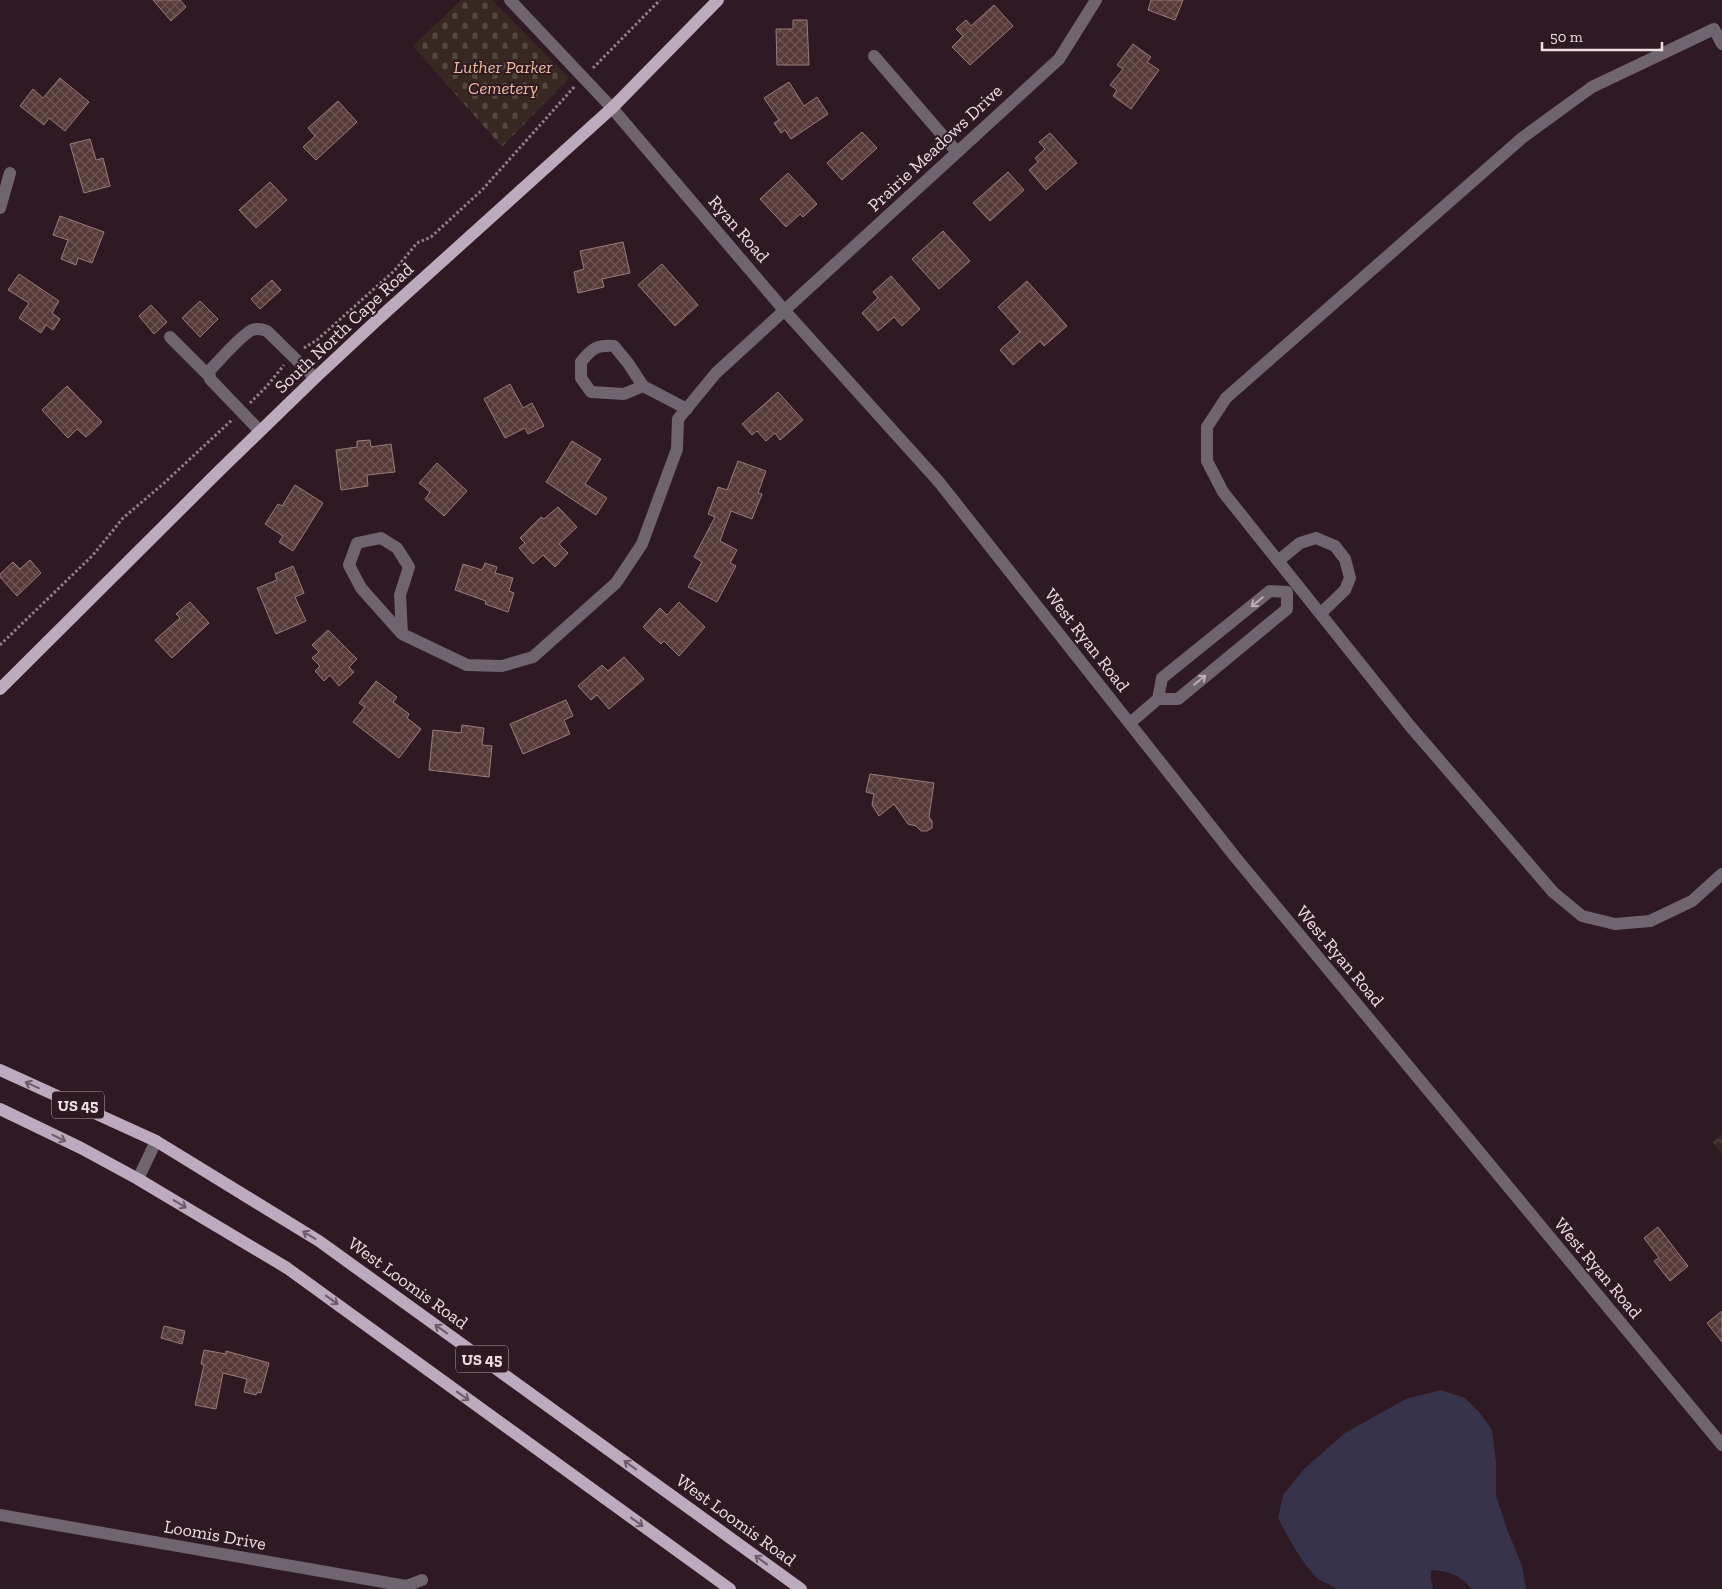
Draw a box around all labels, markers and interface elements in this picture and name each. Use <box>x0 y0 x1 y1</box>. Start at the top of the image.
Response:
scale bar <box>1542 20 1662 52</box>
text: 50 m <box>1550 28 1583 46</box>
park label: Luther Parker Cemetery <box>454 56 553 99</box>
street label: Prairie Meadows Drive <box>863 80 1007 216</box>
street label: Ryan Road <box>704 191 774 267</box>
street label: South North Cape Road <box>270 258 418 398</box>
street label: West Ryan Road <box>1040 584 1134 696</box>
one-way arrow <box>1251 596 1264 607</box>
one-way arrow <box>1194 675 1207 686</box>
street label: West Ryan Road <box>1291 901 1389 1011</box>
one-way arrow <box>25 1079 40 1089</box>
road number: US 45 <box>52 1092 104 1118</box>
one-way arrow <box>52 1133 67 1143</box>
one-way arrow <box>172 1199 186 1209</box>
street label: West Ryan Road <box>1549 1213 1647 1323</box>
one-way arrow <box>302 1229 316 1239</box>
street label: West Loomis Road <box>344 1232 472 1334</box>
one-way arrow <box>325 1295 339 1305</box>
one-way arrow <box>434 1324 448 1334</box>
road number: US 45 <box>456 1346 508 1372</box>
one-way arrow <box>456 1390 469 1401</box>
one-way arrow <box>623 1460 637 1470</box>
street label: West Loomis Road <box>672 1469 800 1571</box>
street label: Loomis Drive <box>162 1515 268 1555</box>
one-way arrow <box>630 1517 644 1527</box>
one-way arrow <box>754 1555 768 1565</box>

